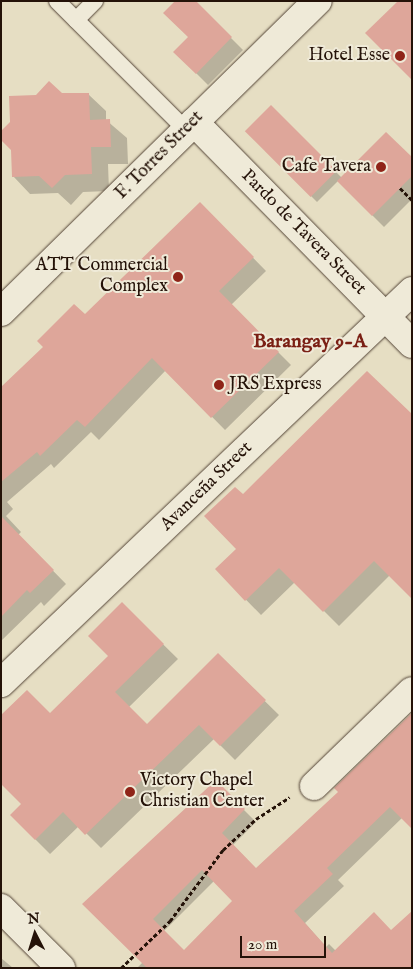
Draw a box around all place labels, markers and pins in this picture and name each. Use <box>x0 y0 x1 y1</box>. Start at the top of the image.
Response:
place label: Hotel Esse <box>308 45 390 67</box>
marker: Hotel Esse <box>394 50 406 62</box>
place label: Cafe Tavera <box>282 156 371 178</box>
marker: Cafe Tavera <box>375 161 387 173</box>
place label: ATT Commercial Complex <box>35 256 168 298</box>
marker: ATT Commercial Complex <box>172 271 184 283</box>
place label: JRS Express <box>229 374 322 396</box>
marker: JRS Express <box>213 379 225 391</box>
place label: Victory Chapel Christian Center <box>140 771 264 814</box>
marker: Victory Chapel Christian Center <box>124 786 136 798</box>

